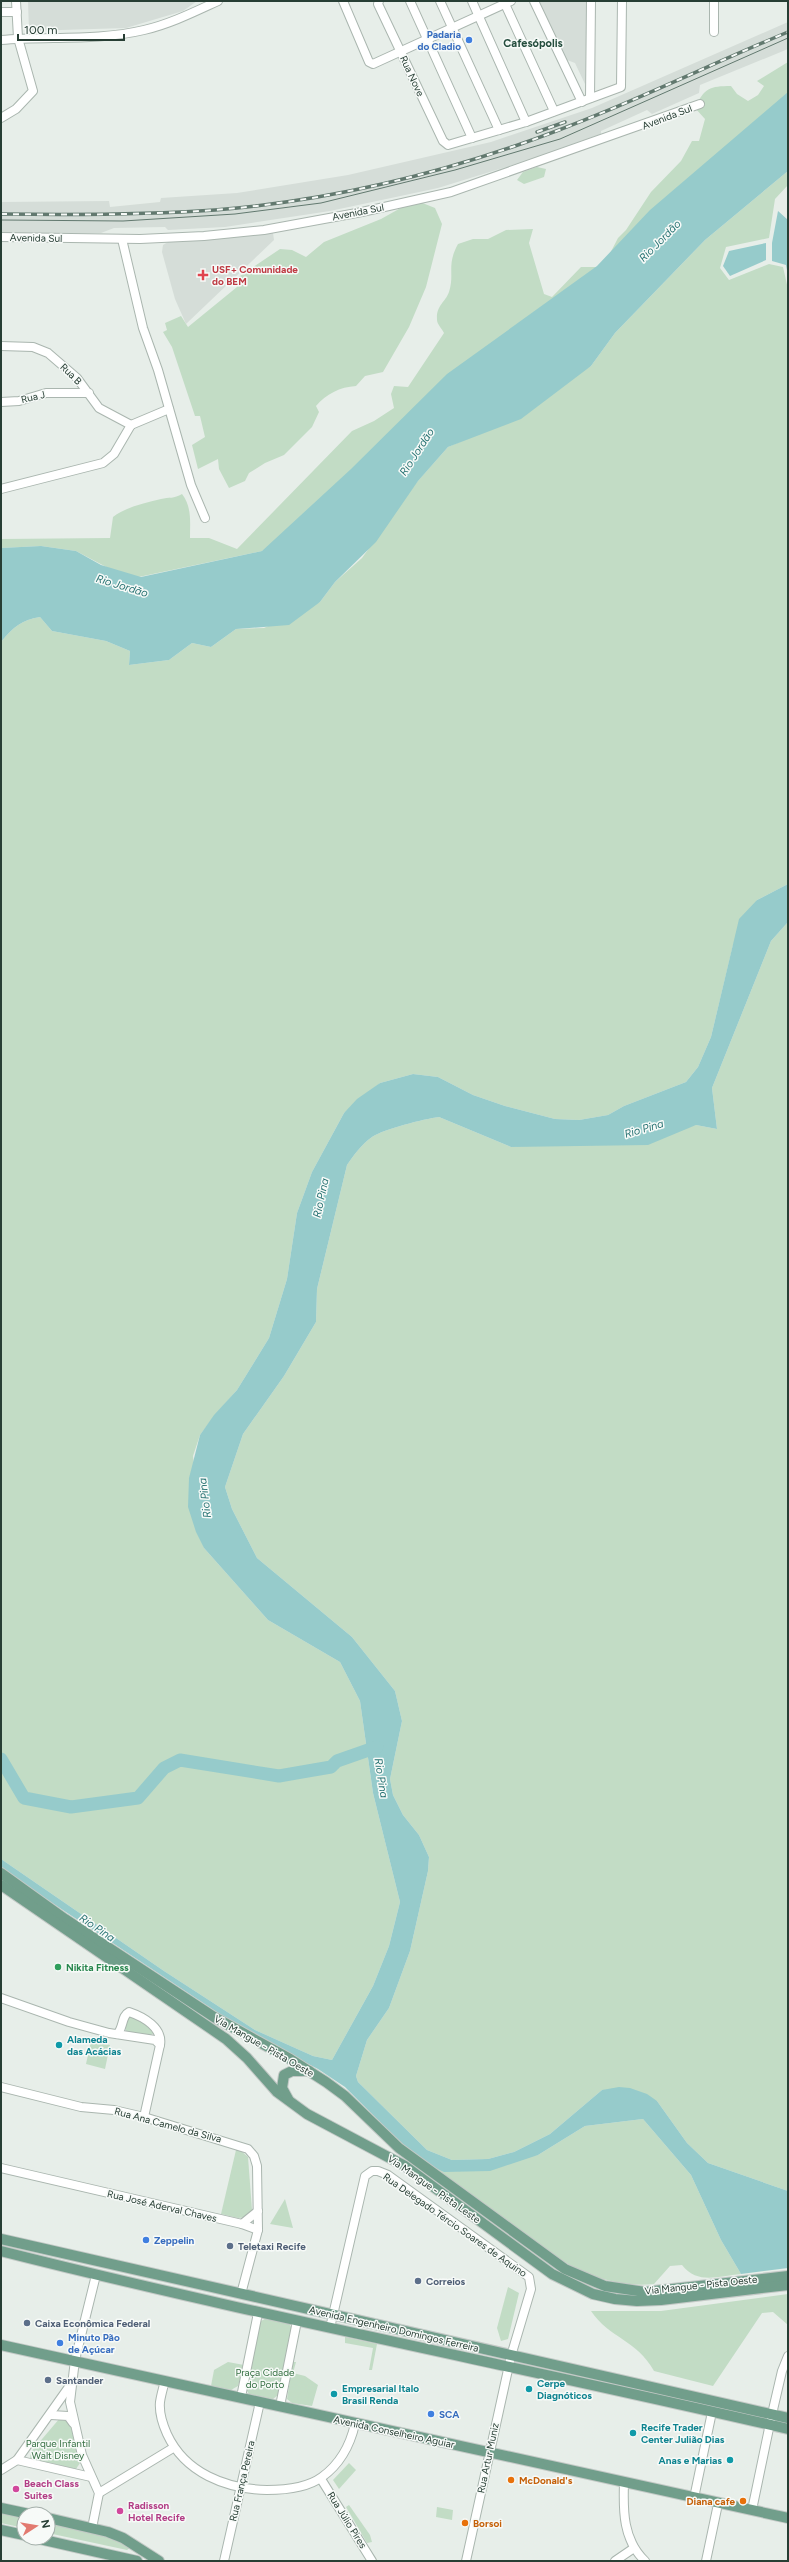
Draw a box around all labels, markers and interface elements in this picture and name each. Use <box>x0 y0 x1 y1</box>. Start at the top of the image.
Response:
scale bar <box>18 16 124 42</box>
text: 100 m <box>24 23 58 37</box>
place label: Padaria do Cladio <box>417 28 461 53</box>
marker: Padaria do Cladio <box>464 35 474 45</box>
district label: Cafesópolis <box>503 37 563 50</box>
street label: Rua Nove <box>397 54 427 99</box>
street label: Avenida Sul <box>640 102 694 132</box>
street label: Avenida Sul <box>331 201 385 223</box>
water label: Rio Jordão <box>636 217 684 265</box>
street label: Avenida Sul <box>10 231 62 245</box>
place label: USF+ Comunidade do BEM <box>212 263 298 288</box>
marker: USF+ Comunidade do BEM <box>197 269 209 281</box>
street label: Rua B <box>57 360 85 388</box>
street label: Rua J <box>20 388 46 406</box>
water label: Rio Jordão <box>397 425 437 478</box>
water label: Rio Jordão <box>94 572 150 600</box>
water label: Rio Pina <box>623 1117 666 1141</box>
water label: Rio Pina <box>310 1177 332 1219</box>
water label: Rio Pina <box>196 1477 214 1519</box>
water label: Rio Pina <box>371 1757 391 1799</box>
water label: Rio Pina <box>77 1911 118 1945</box>
place label: Nikita Fitness <box>66 1961 129 1974</box>
marker: Nikita Fitness <box>53 1962 63 1972</box>
street label: Via Mangue - Pista Oeste <box>212 2012 317 2080</box>
place label: Alameda das Acácias <box>67 2033 121 2058</box>
marker: Alameda das Acácias <box>54 2040 64 2050</box>
street label: Rua Ana Camelo da Silva <box>113 2104 223 2146</box>
street label: Via Mangue - Pista Leste <box>385 2152 483 2226</box>
street label: Rua Delegado Tércio Soares de Aquino <box>380 2170 530 2280</box>
street label: Rua José Aderval Chaves <box>106 2187 218 2225</box>
place label: Zeppelin <box>154 2234 194 2247</box>
marker: Zeppelin <box>141 2235 151 2245</box>
place label: Teletaxi Recife <box>238 2240 306 2253</box>
marker: Teletaxi Recife <box>225 2241 235 2251</box>
street label: Via Mangue - Pista Oeste <box>644 2273 758 2297</box>
place label: Correios <box>426 2275 466 2288</box>
marker: Correios <box>413 2276 423 2286</box>
street label: Avenida Engenheiro Domingos Ferreira <box>308 2303 480 2355</box>
place label: Caixa Econômica Federal <box>35 2317 150 2330</box>
marker: Caixa Econômica Federal <box>22 2318 32 2328</box>
place label: Minuto Pão de Açúcar <box>68 2331 120 2356</box>
marker: Minuto Pão de Açúcar <box>55 2338 65 2348</box>
park label: Praça Cidade do Porto <box>235 2366 295 2391</box>
place label: Santander <box>56 2374 104 2387</box>
marker: Santander <box>43 2375 53 2385</box>
place label: Cerpe Diagnóticos <box>537 2377 592 2402</box>
place label: Empresarial Italo Brasil Renda <box>342 2382 419 2407</box>
marker: Cerpe Diagnóticos <box>524 2384 534 2394</box>
marker: Empresarial Italo Brasil Renda <box>329 2389 339 2399</box>
place label: SCA <box>439 2408 460 2421</box>
marker: SCA <box>426 2409 436 2419</box>
street label: Avenida Conselheiro Aguiar <box>332 2413 456 2451</box>
place label: Recife Trader Center Julião Dias <box>641 2421 725 2446</box>
street label: Rua Artur Muniz <box>474 2422 502 2494</box>
marker: Recife Trader Center Julião Dias <box>628 2428 638 2438</box>
park label: Parque Infantil Walt Disney <box>26 2437 90 2462</box>
street label: Rua França Pereira <box>226 2439 258 2523</box>
place label: Anas e Marias <box>659 2454 722 2467</box>
marker: Anas e Marias <box>725 2455 735 2465</box>
place label: McDonald's <box>519 2474 573 2487</box>
marker: McDonald's <box>506 2475 516 2485</box>
place label: Beach Class Suites <box>24 2477 79 2502</box>
marker: Beach Class Suites <box>11 2484 21 2494</box>
street label: Rua Júlio Pires <box>324 2489 370 2551</box>
place label: Diana cafe <box>687 2495 735 2508</box>
marker: Diana cafe <box>738 2496 748 2506</box>
place label: Radisson Hotel Recife <box>128 2499 185 2524</box>
north arrow <box>16 2506 56 2546</box>
marker: Radisson Hotel Recife <box>115 2506 125 2516</box>
place label: Borsoi <box>473 2517 502 2530</box>
marker: Borsoi <box>460 2518 470 2528</box>
text: N <box>38 2519 53 2530</box>

